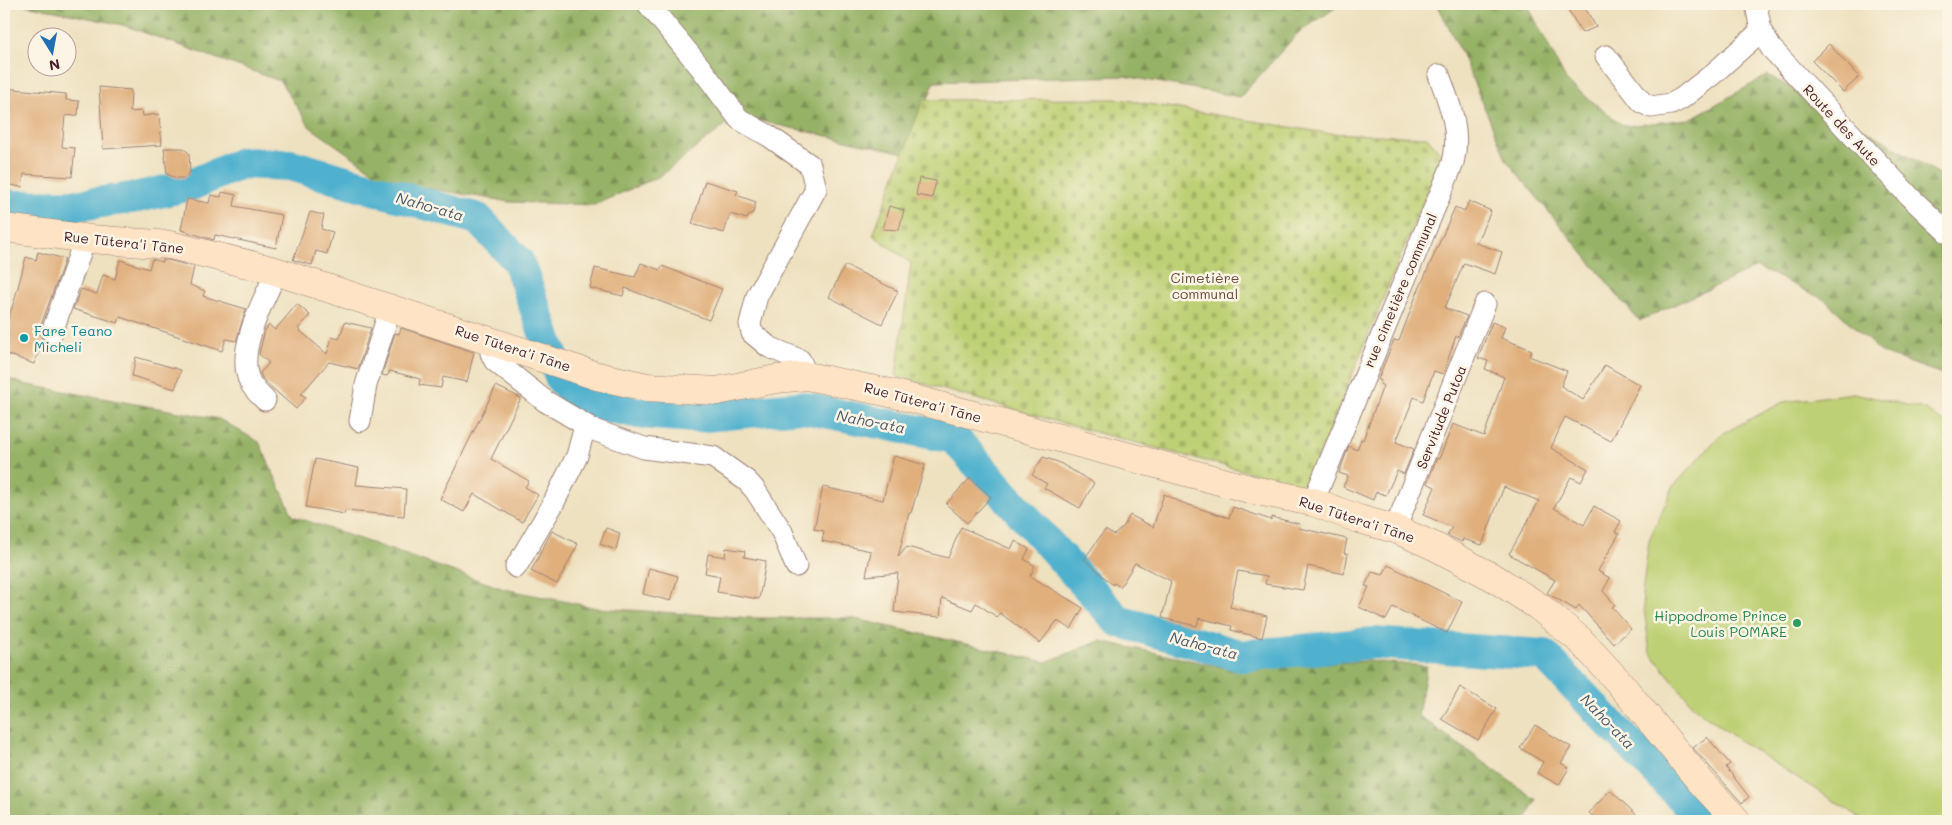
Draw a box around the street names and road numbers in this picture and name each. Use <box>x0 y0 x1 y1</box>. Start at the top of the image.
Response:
street label: Route des Aute <box>1799 80 1885 170</box>
street label: rue cimetière communal <box>1359 210 1441 370</box>
street label: Rue Tūtera'i Tāne <box>63 226 185 258</box>
street label: Rue Tūtera'i Tāne <box>453 320 573 376</box>
street label: Servitude Putoa <box>1411 362 1471 472</box>
street label: Rue Tūtera'i Tāne <box>862 377 984 427</box>
street label: Rue Tūtera'i Tāne <box>1297 491 1417 547</box>

